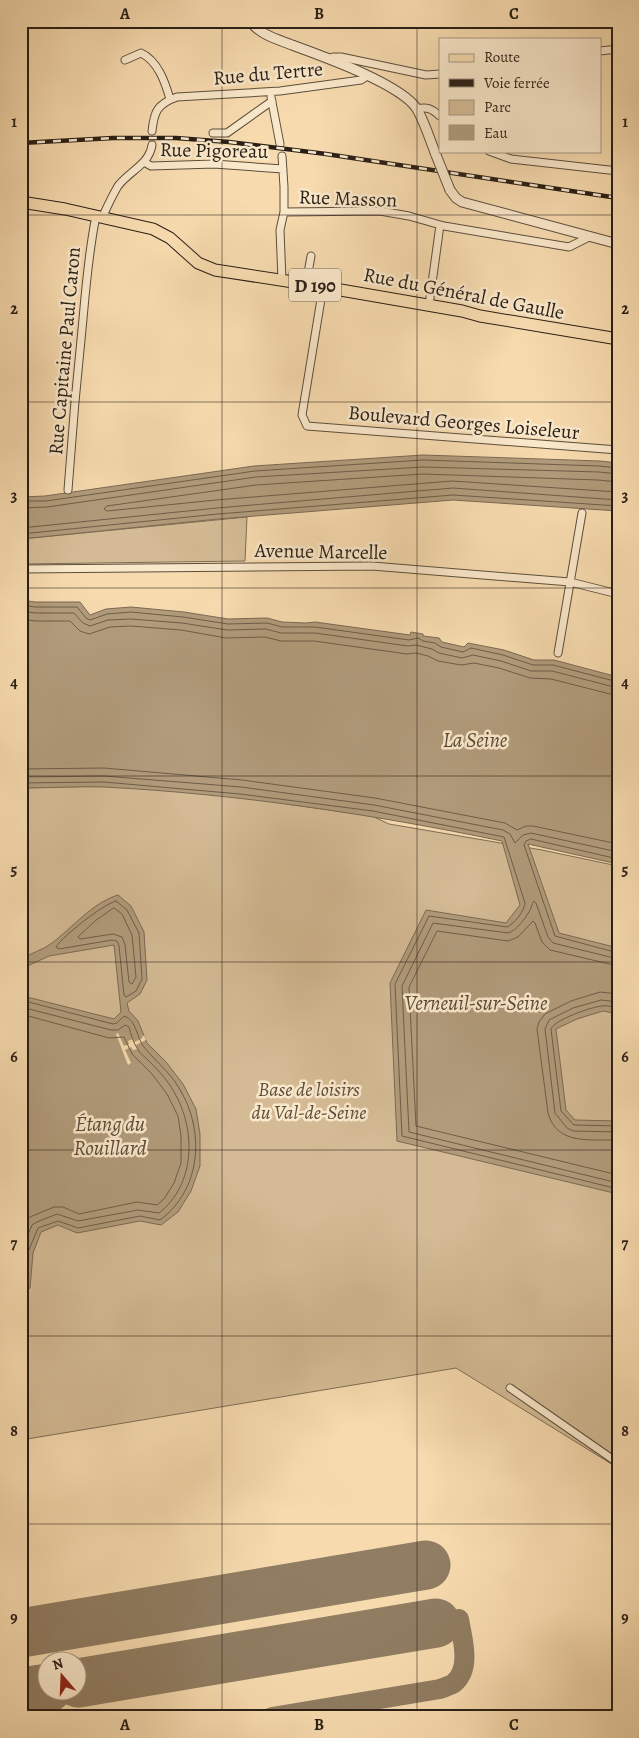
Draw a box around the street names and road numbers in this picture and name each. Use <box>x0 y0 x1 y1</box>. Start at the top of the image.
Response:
street label: Rue du Tertre <box>212 55 324 92</box>
street label: Rue Pigoreau <box>160 136 269 165</box>
street label: Rue Masson <box>298 183 398 214</box>
street label: Rue Capitaine Paul Caron <box>42 246 87 456</box>
street label: Rue du Général de Gaulle <box>361 261 567 326</box>
road number: D 190 <box>289 268 341 302</box>
street label: Boulevard Georges Loiseleur <box>347 399 581 446</box>
street label: Avenue Marcelle <box>253 537 388 566</box>

